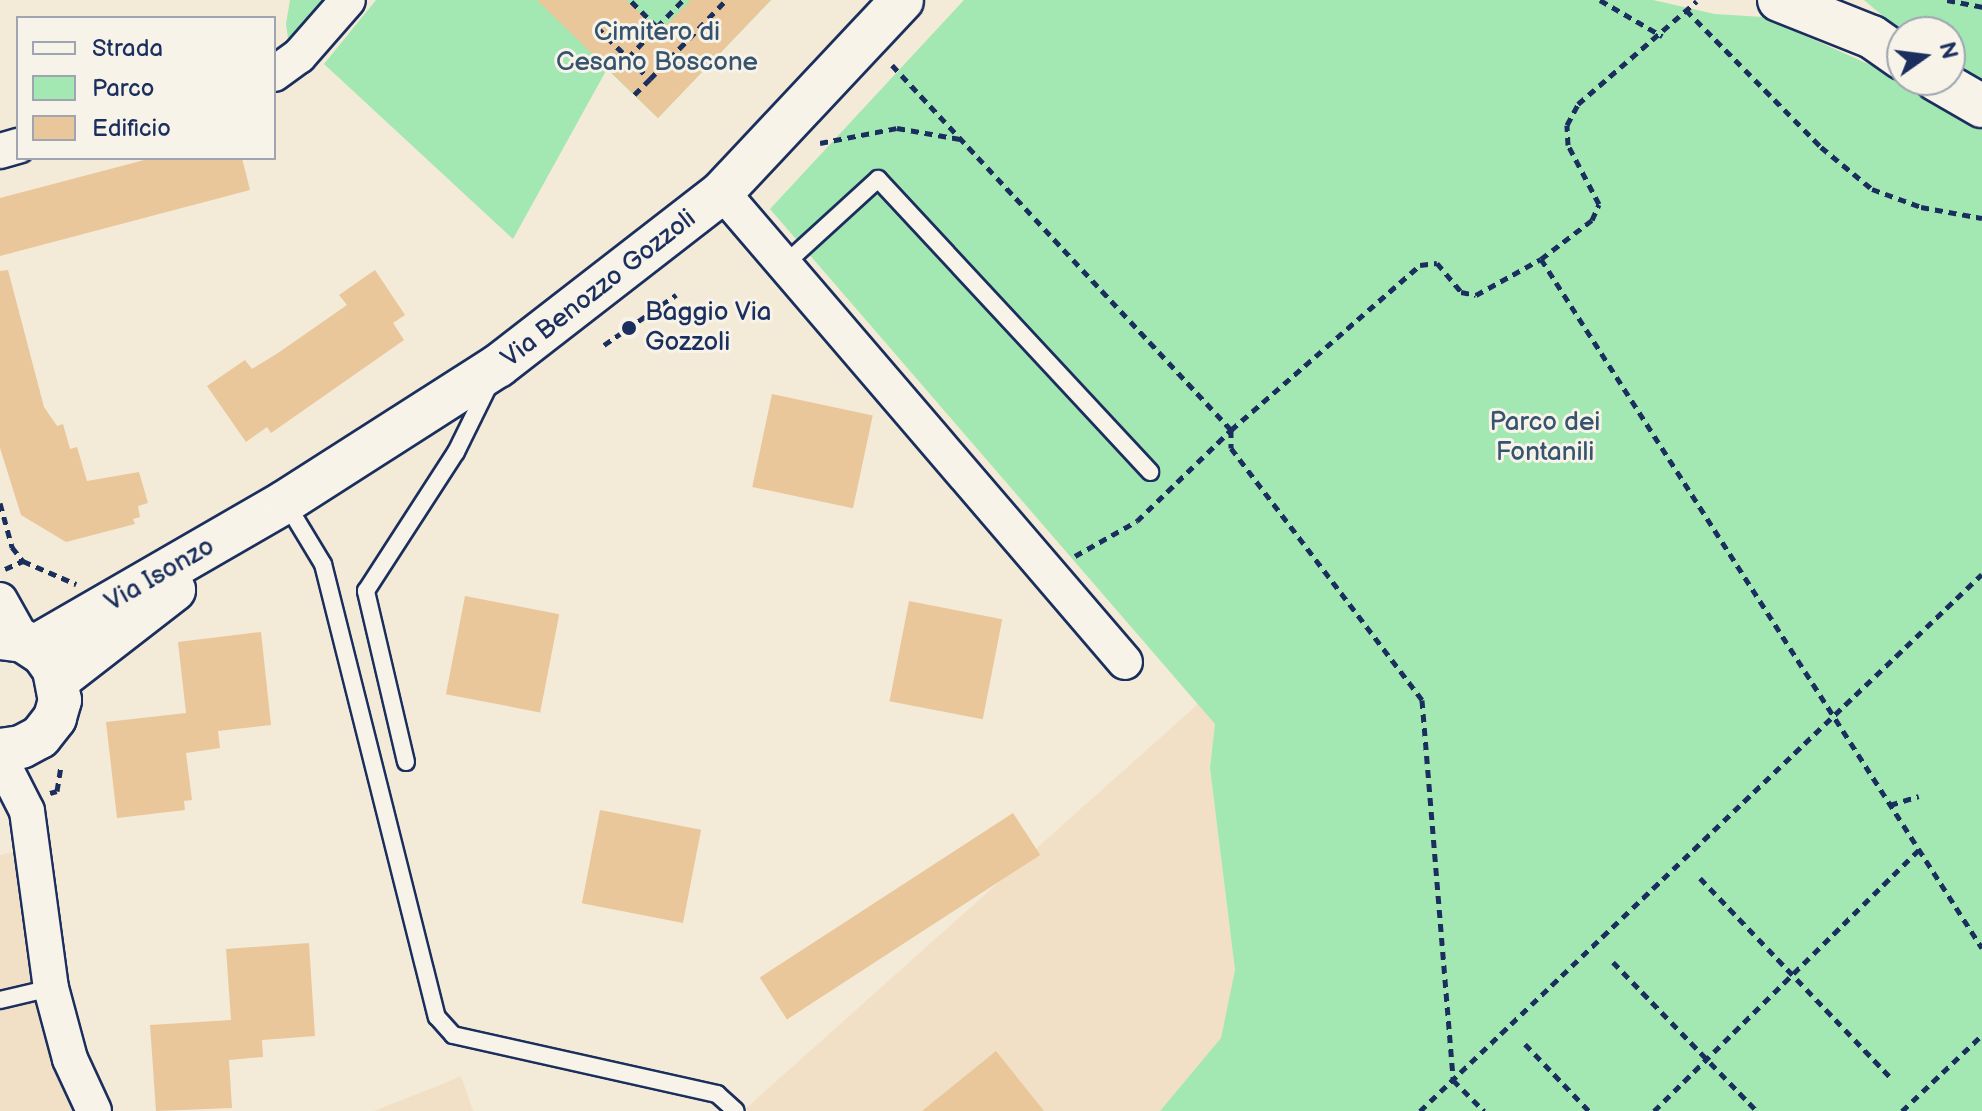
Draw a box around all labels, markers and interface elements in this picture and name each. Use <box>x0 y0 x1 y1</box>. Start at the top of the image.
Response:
legend <box>16 16 276 160</box>
north arrow <box>1886 16 1966 96</box>
park label: Cimitero di Cesano Boscone <box>556 17 758 78</box>
text: Strada <box>92 34 163 63</box>
text: N <box>1933 39 1963 62</box>
text: Parco <box>92 74 154 103</box>
text: Edificio <box>92 114 171 143</box>
street label: Via Benozzo Gozzoli <box>496 203 702 375</box>
place label: Baggio Via Gozzoli <box>645 297 772 358</box>
marker: Baggio Via Gozzoli <box>620 319 638 337</box>
park label: Parco dei Fontanili <box>1490 407 1600 468</box>
street label: Via Isonzo <box>100 531 220 619</box>

